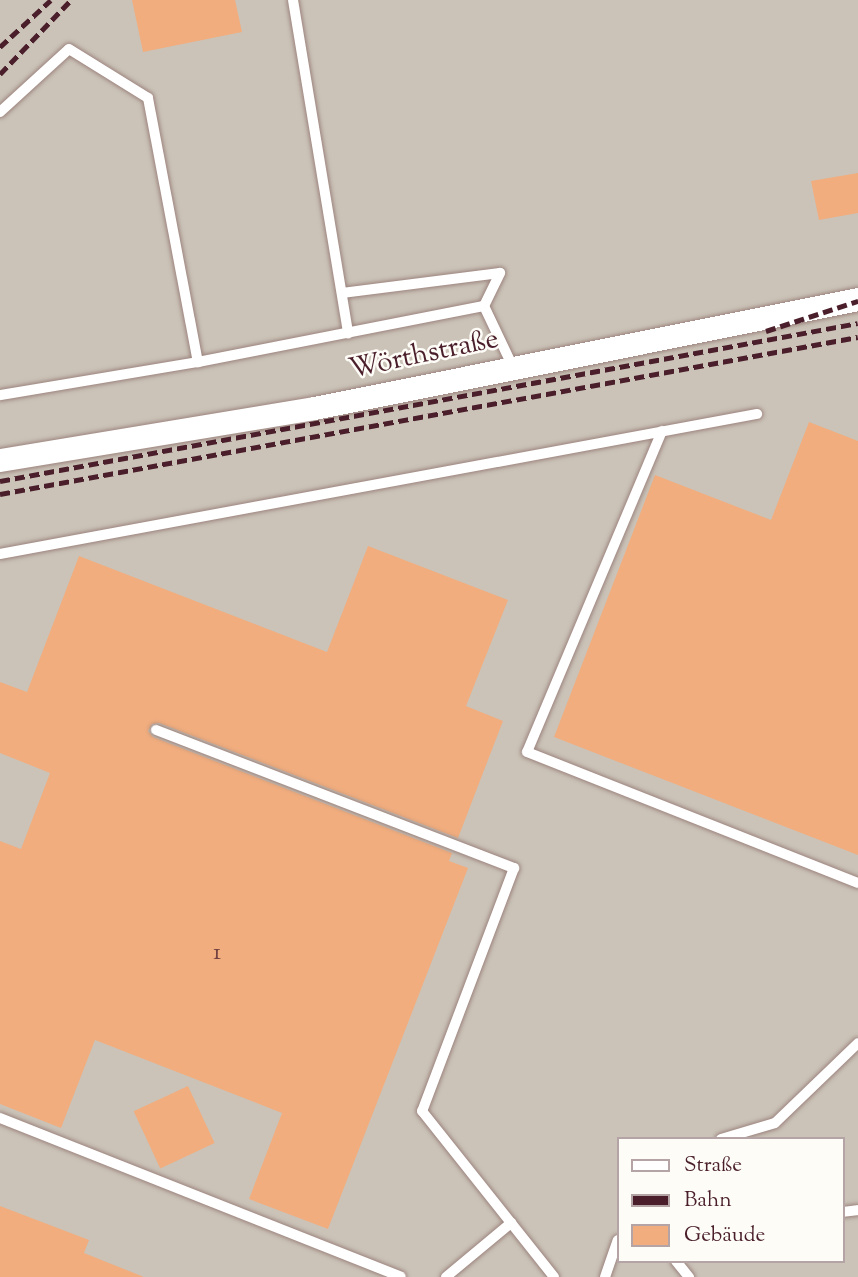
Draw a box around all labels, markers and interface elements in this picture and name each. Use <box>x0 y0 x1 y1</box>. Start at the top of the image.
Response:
street label: Wörthstraße <box>346 323 502 387</box>
house number: 1 <box>213 940 221 968</box>
legend <box>616 1137 844 1263</box>
text: Straße <box>684 1151 742 1181</box>
text: Bahn <box>684 1186 732 1216</box>
text: Gebäude <box>684 1221 765 1251</box>

